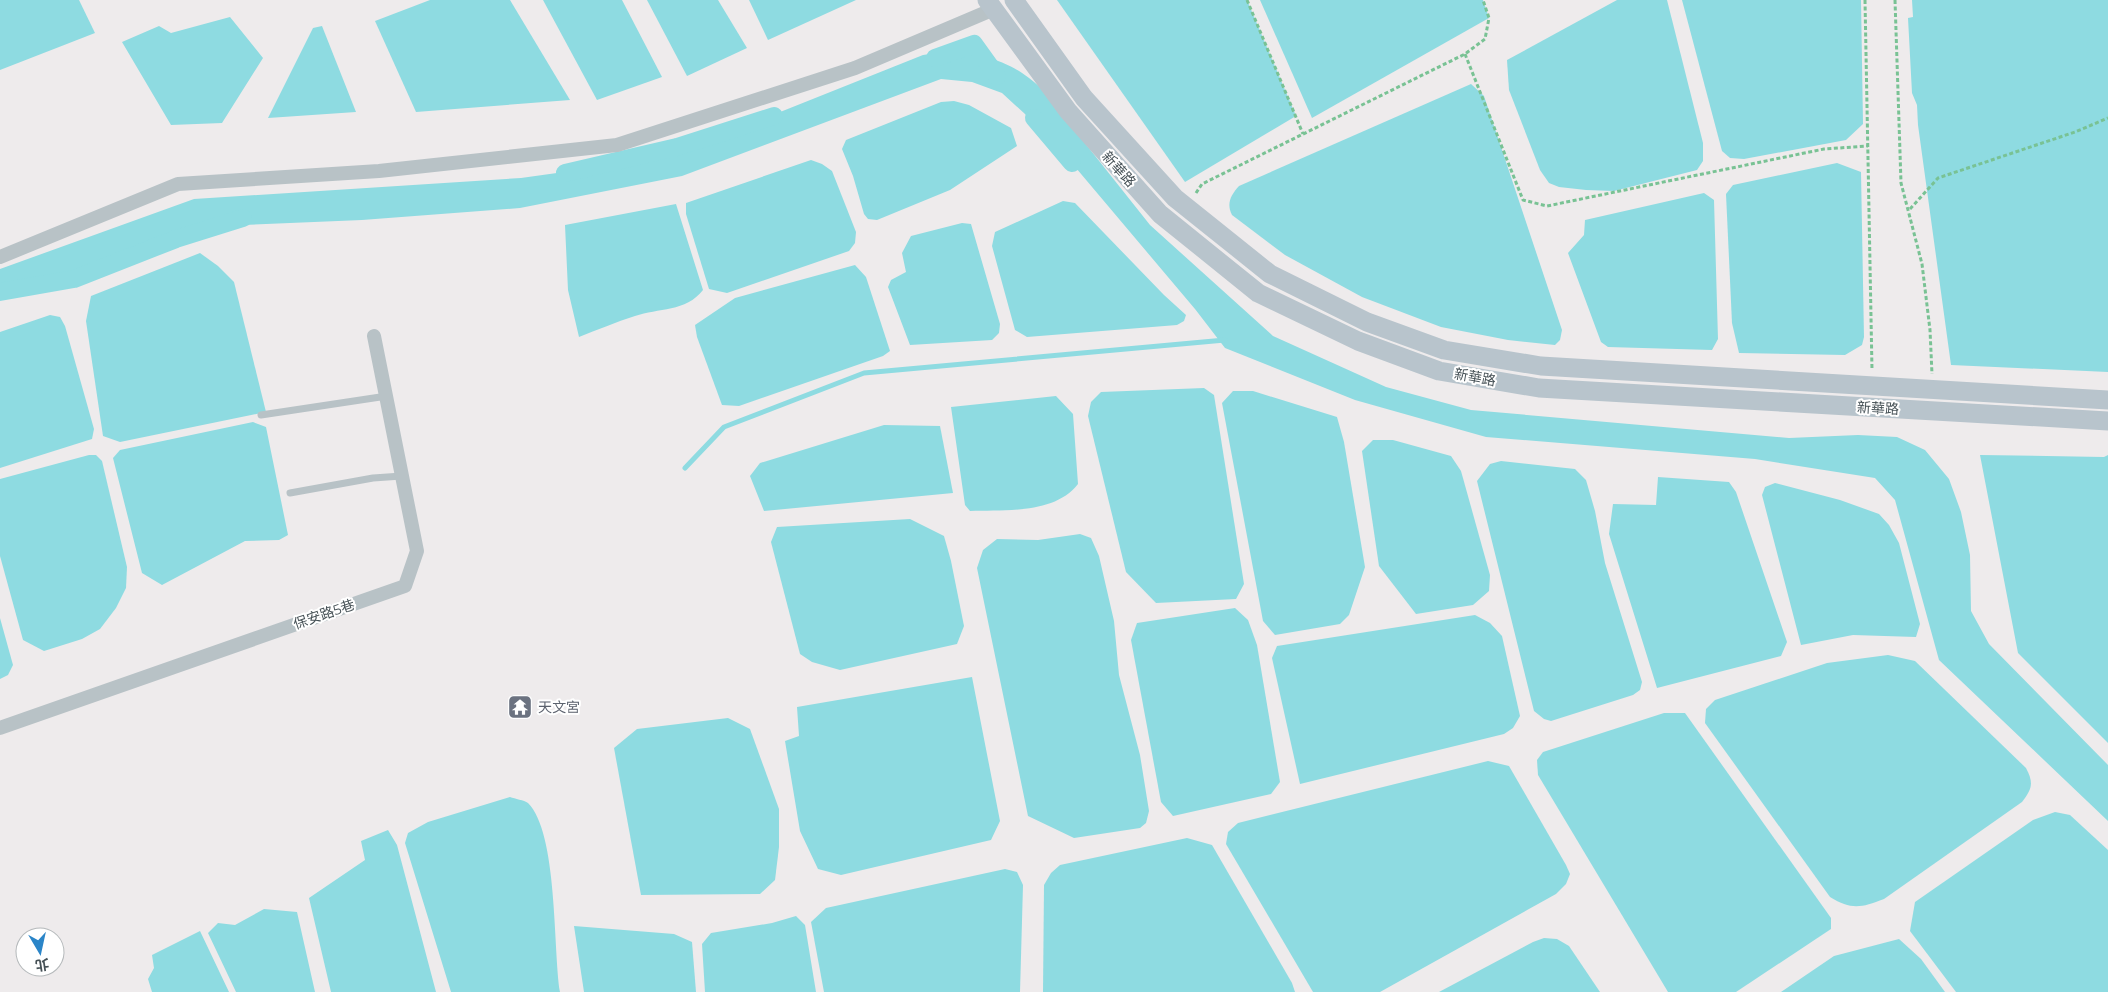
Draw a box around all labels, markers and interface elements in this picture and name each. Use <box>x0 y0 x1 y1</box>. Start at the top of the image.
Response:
street label: 新華路 <box>1098 147 1140 191</box>
street label: 新華路 <box>1453 364 1497 390</box>
street label: 新華路 <box>1857 398 1899 418</box>
street label: 保安路5巷 <box>291 595 357 633</box>
temple icon: 天文宮 <box>507 694 533 720</box>
place label: 天文宮 <box>538 698 580 716</box>
north arrow <box>15 927 65 977</box>
text: 北 <box>34 955 50 975</box>

